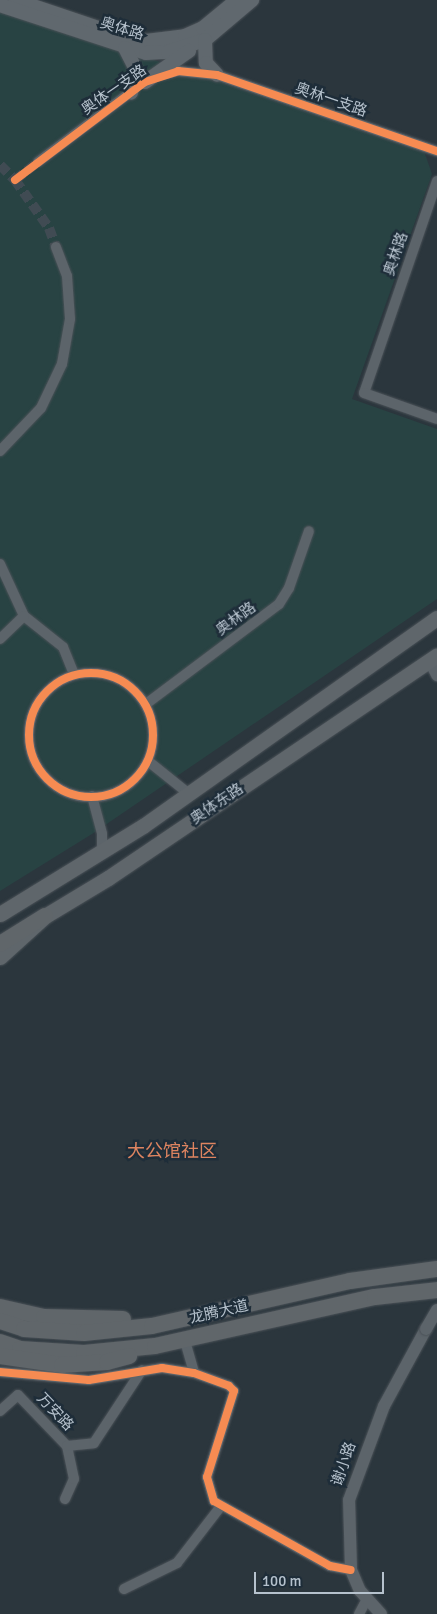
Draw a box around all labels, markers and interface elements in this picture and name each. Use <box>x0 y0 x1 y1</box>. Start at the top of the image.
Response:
street label: 奥体路 <box>98 14 146 44</box>
street label: 奥体一支路 <box>78 61 150 119</box>
street label: 奥林一支路 <box>293 79 369 121</box>
street label: 奥林路 <box>380 230 412 278</box>
street label: 奥林路 <box>213 598 259 640</box>
street label: 奥体东路 <box>187 780 247 828</box>
district label: 大公馆社区 <box>127 1140 217 1162</box>
street label: 龙腾大道 <box>188 1296 250 1328</box>
street label: 万安路 <box>33 1390 77 1434</box>
street label: 谢小路 <box>328 1440 360 1488</box>
scale bar <box>257 1562 387 1594</box>
text: 100 m <box>262 1572 302 1590</box>

